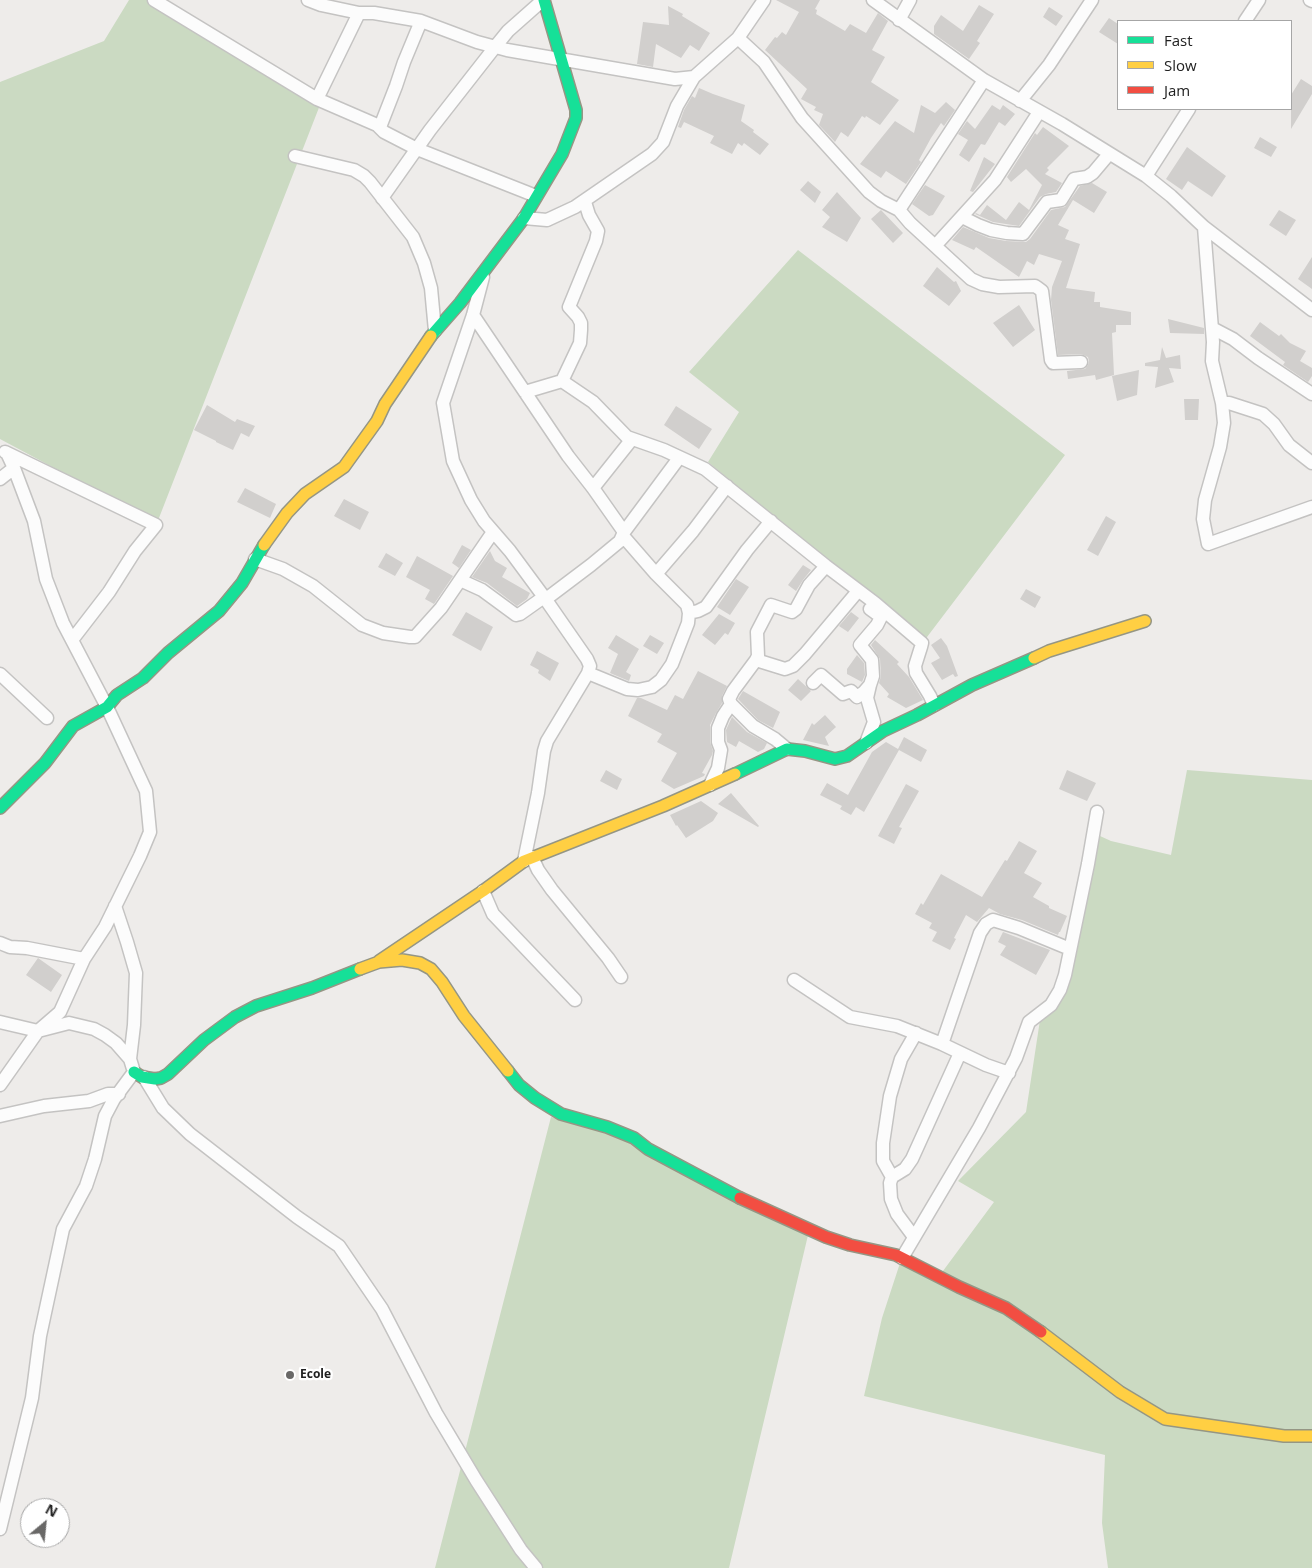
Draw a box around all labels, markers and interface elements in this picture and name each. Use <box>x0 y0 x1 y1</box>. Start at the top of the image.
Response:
legend <box>1117 20 1292 110</box>
text: Fast <box>1164 30 1193 50</box>
text: Slow <box>1164 55 1197 75</box>
text: Jam <box>1164 80 1190 100</box>
place label: Ecole <box>300 1368 331 1382</box>
marker: Ecole <box>284 1369 296 1381</box>
north arrow <box>20 1498 70 1548</box>
text: N <box>42 1499 61 1521</box>

